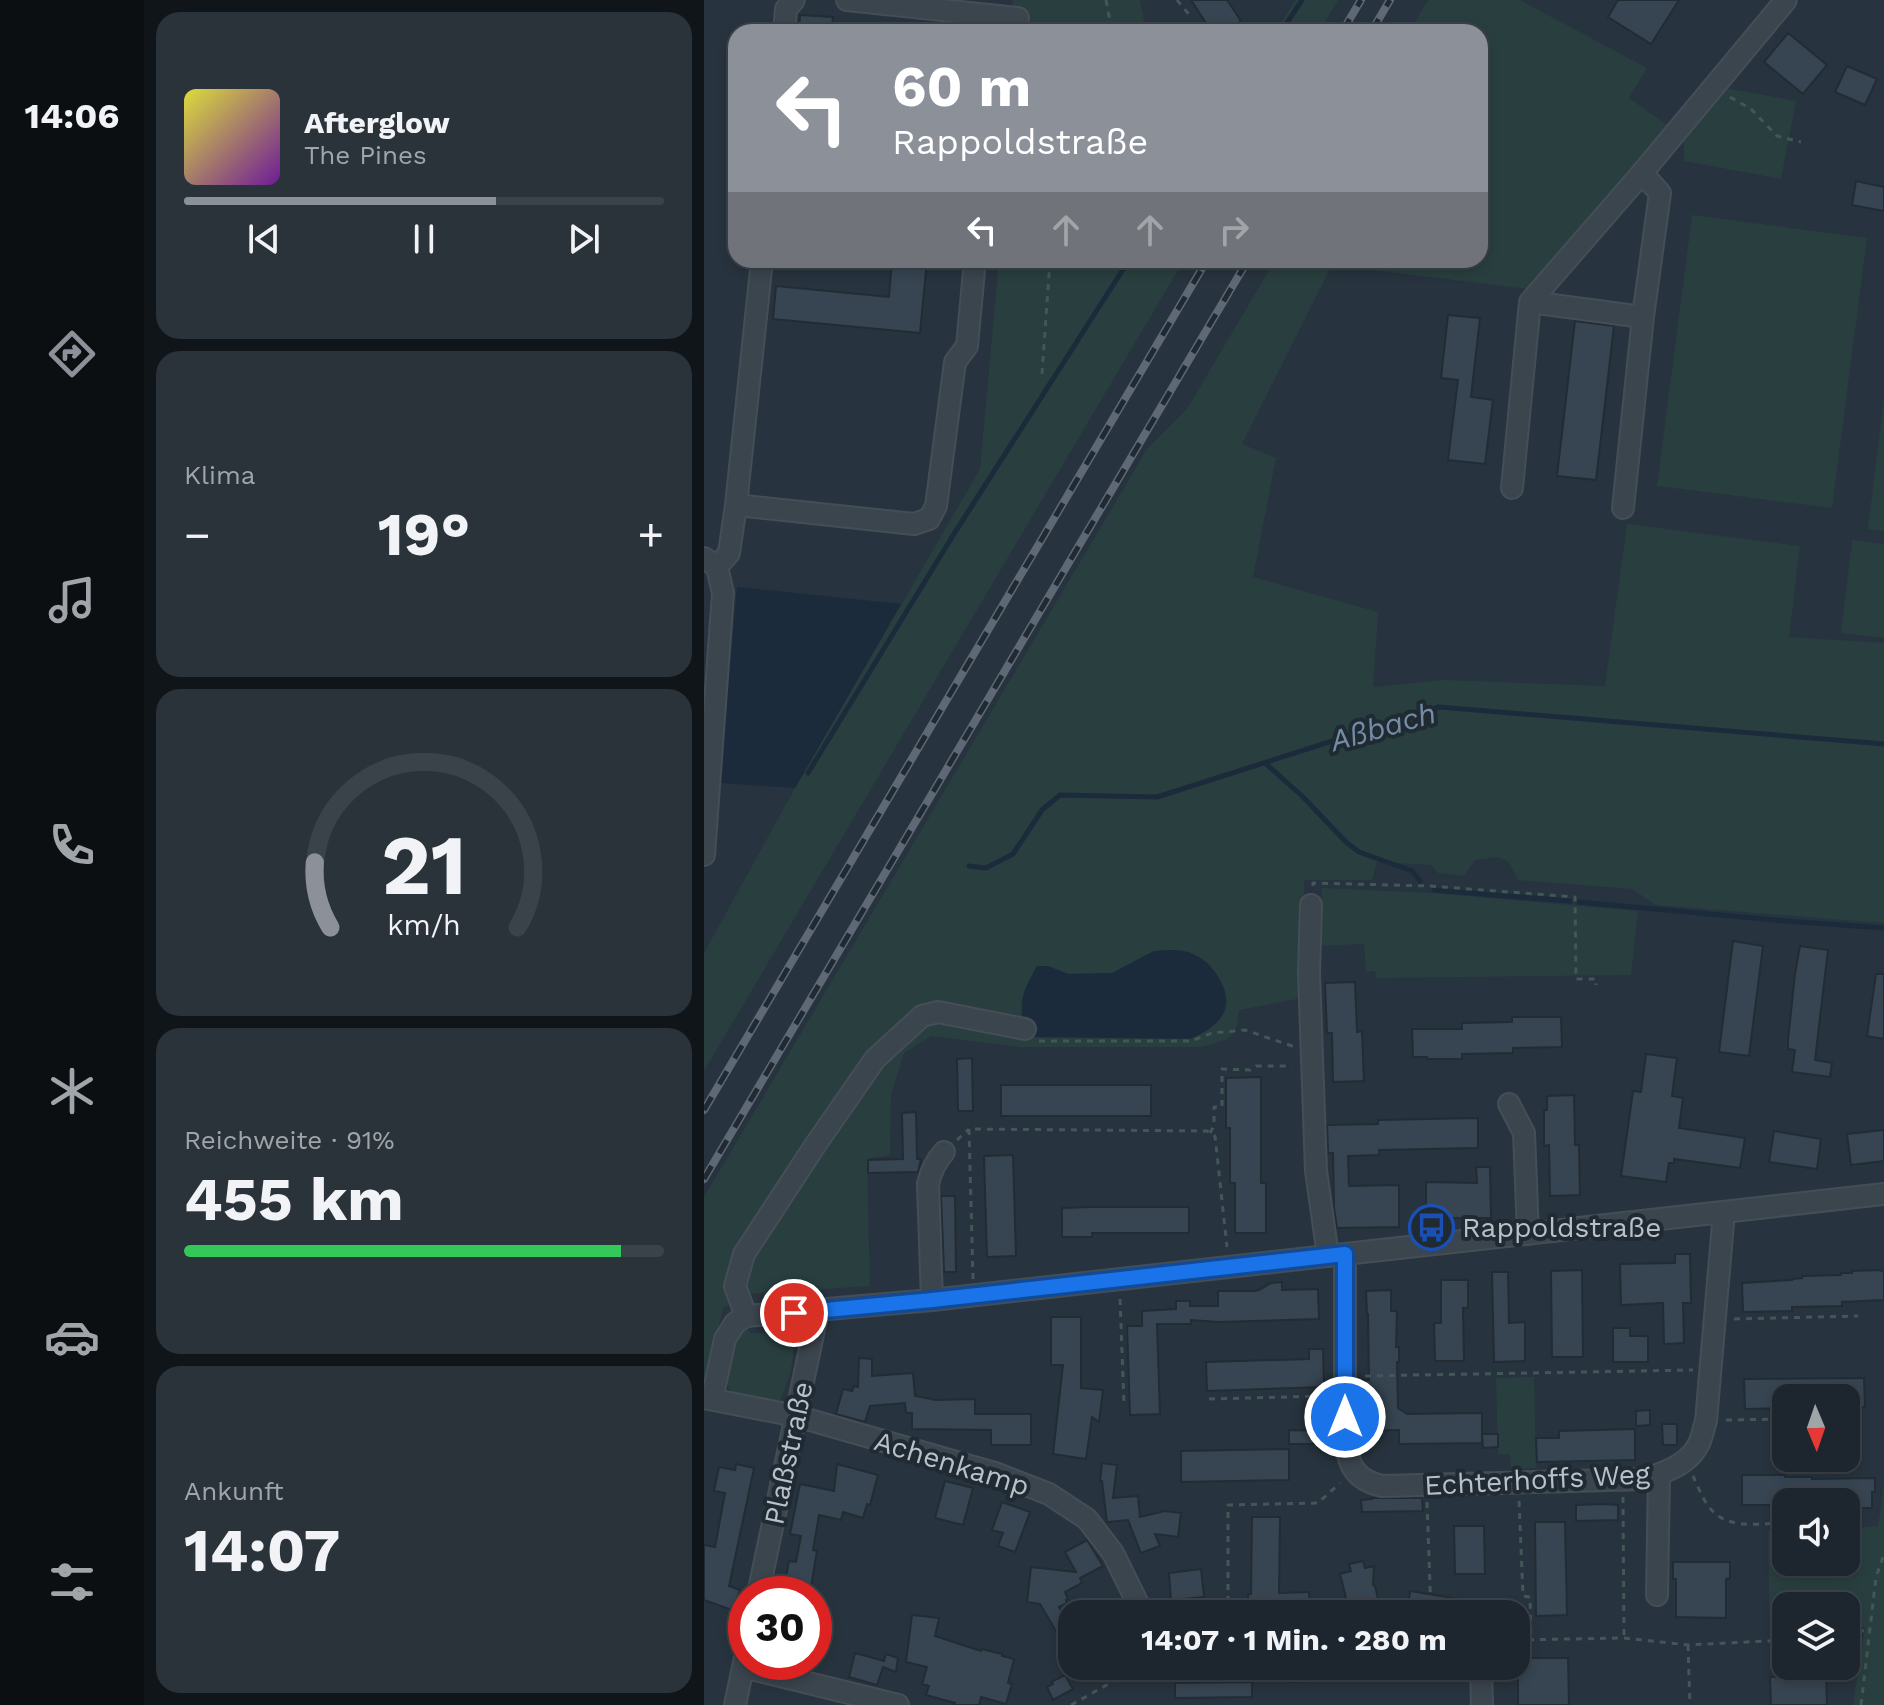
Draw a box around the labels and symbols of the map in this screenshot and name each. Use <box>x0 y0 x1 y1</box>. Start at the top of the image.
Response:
water label: Aßbach <box>1324 695 1440 759</box>
bus stop icon: Rappoldstraße <box>1407 1203 1455 1251</box>
place label: Rappoldstraße <box>1462 1211 1661 1244</box>
pin <box>760 1279 828 1347</box>
position arrow <box>1303 1375 1387 1459</box>
street label: Plaßstraße <box>757 1378 820 1528</box>
north arrow <box>1772 1384 1860 1472</box>
street label: Achenkamp <box>870 1424 1033 1503</box>
street label: Echterhoffs Weg <box>1423 1457 1651 1502</box>
speed limit sign: 30 <box>728 1576 832 1680</box>

